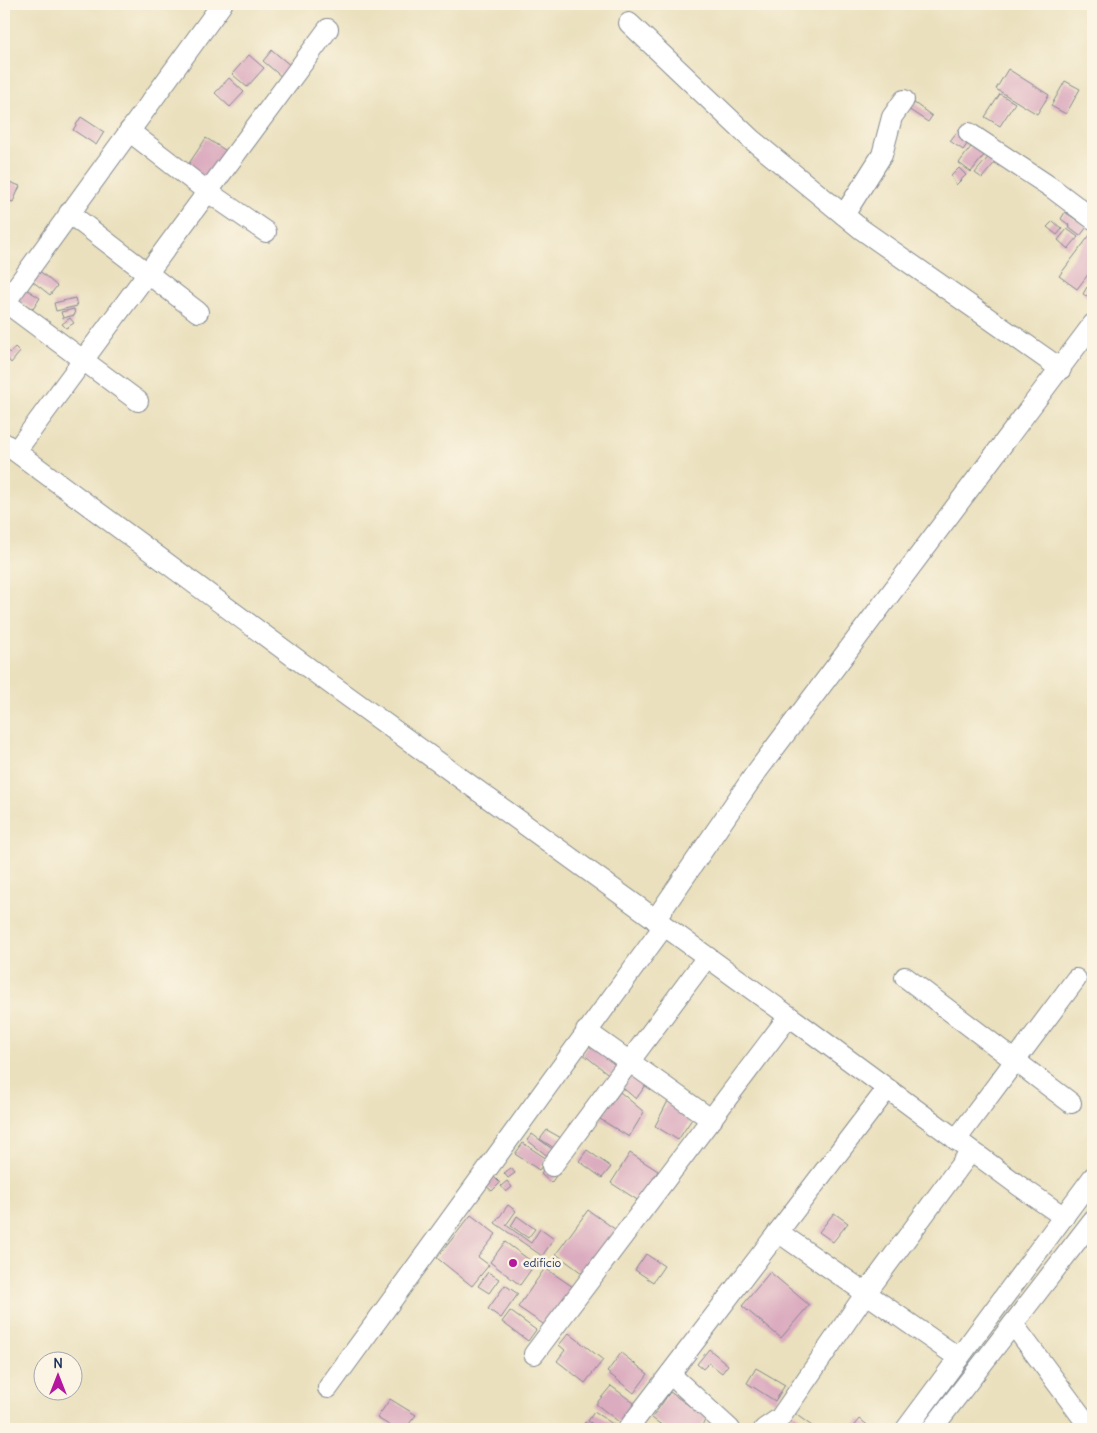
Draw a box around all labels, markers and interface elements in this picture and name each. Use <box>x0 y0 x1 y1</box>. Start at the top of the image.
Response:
place label: edificio <box>523 1255 562 1270</box>
marker: edificio <box>507 1257 519 1269</box>
north arrow <box>32 1350 82 1400</box>
text: N <box>53 1354 63 1372</box>

